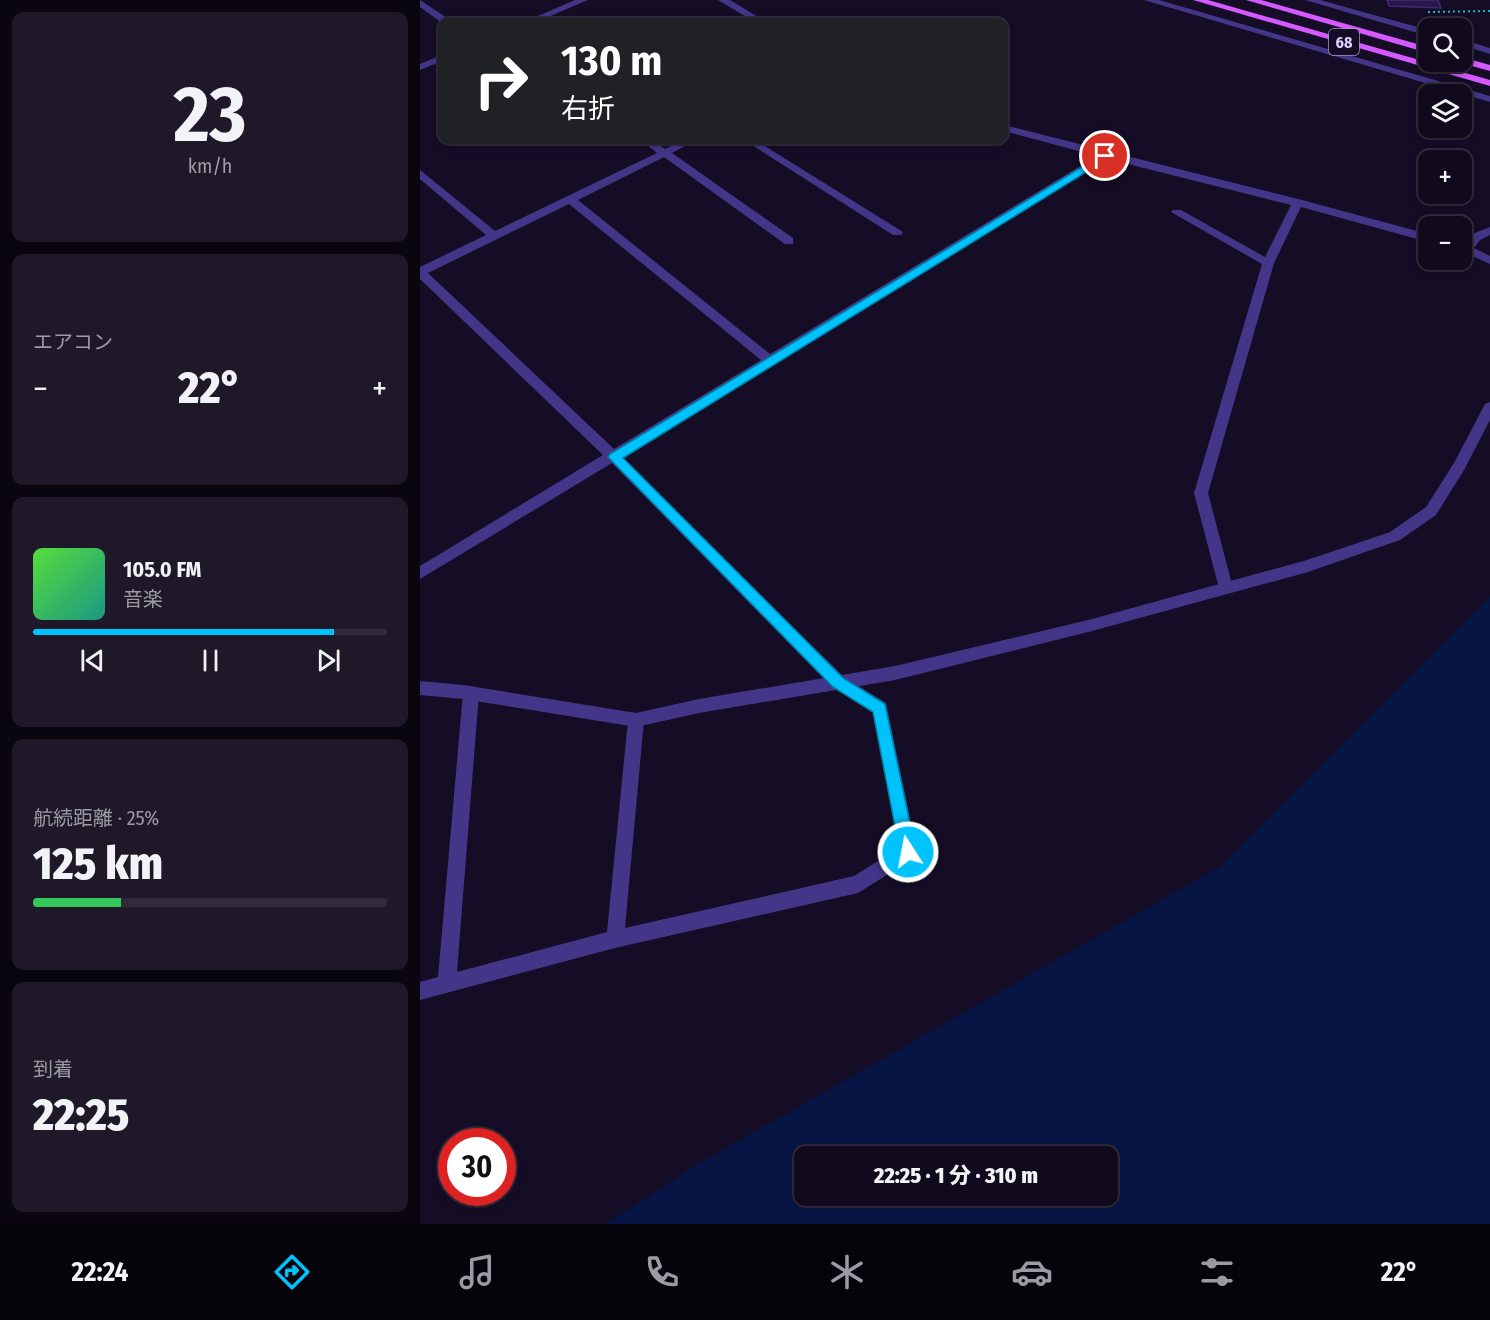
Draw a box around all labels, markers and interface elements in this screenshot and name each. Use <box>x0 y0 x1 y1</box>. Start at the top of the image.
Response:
map controls <box>1418 18 1472 270</box>
button: search <box>1418 18 1472 72</box>
road number: 68 <box>1329 29 1359 55</box>
text: 130 m <box>561 36 662 86</box>
icon: right <box>462 42 540 120</box>
text: 23 <box>173 68 247 162</box>
button: layers <box>1418 84 1472 138</box>
text: 右折 <box>561 93 615 125</box>
pin <box>1079 130 1130 181</box>
icon: arrive <box>1088 139 1121 172</box>
button: + <box>1418 150 1472 204</box>
text: km/h <box>188 154 232 178</box>
button: − <box>1418 216 1472 270</box>
text: エアコン <box>33 330 113 354</box>
text: 22° <box>178 361 242 415</box>
text: − <box>33 369 48 409</box>
text: + <box>372 369 387 409</box>
text: 105.0 FM <box>123 556 201 583</box>
text: 音楽 <box>123 587 163 611</box>
icon: previous <box>76 644 109 677</box>
icon: pause <box>194 644 227 677</box>
icon: next <box>312 644 345 677</box>
text: 航続距離 · 25% <box>33 806 159 830</box>
position arrow <box>876 820 940 884</box>
text: 125 km <box>33 837 163 891</box>
text: 到着 <box>33 1057 73 1081</box>
text: 22:25 <box>33 1088 129 1142</box>
speed limit sign: 30 <box>438 1128 516 1206</box>
text: 22:25 · 1 分 · 310 m <box>874 1162 1038 1189</box>
icon: directions <box>271 1251 313 1293</box>
icon: music <box>456 1251 498 1293</box>
icon: phone <box>641 1251 683 1293</box>
icon: climate <box>826 1251 868 1293</box>
icon: car <box>1011 1251 1053 1293</box>
icon: filters <box>1196 1251 1238 1293</box>
text: 22:24 <box>71 1256 128 1288</box>
text: 22° <box>1381 1256 1418 1288</box>

